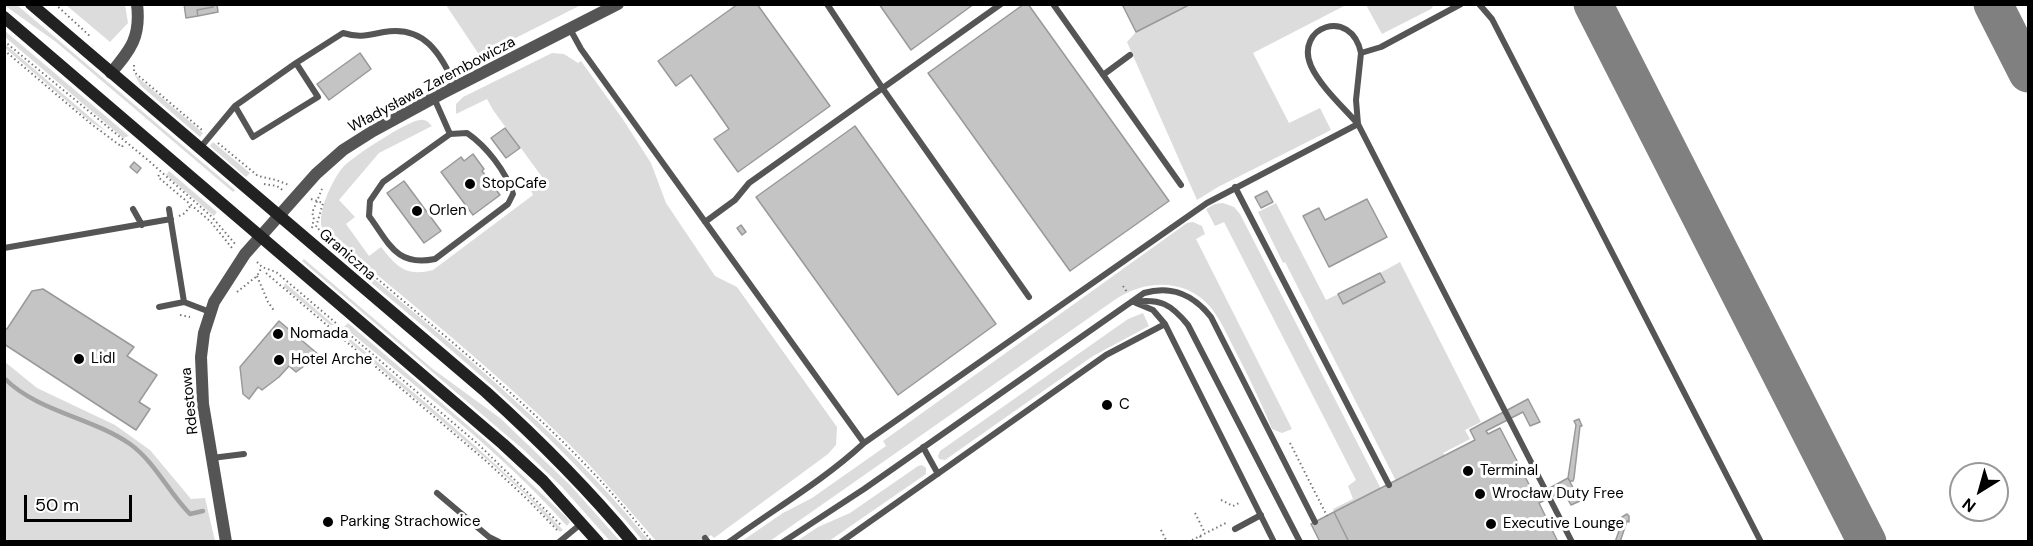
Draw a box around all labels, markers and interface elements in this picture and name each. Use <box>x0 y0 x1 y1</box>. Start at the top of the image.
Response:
street label: Władysława Zarembowicza <box>345 33 519 137</box>
place label: StopCafe <box>482 175 547 193</box>
marker: StopCafe <box>463 177 477 191</box>
place label: Orlen <box>429 202 467 220</box>
marker: Orlen <box>410 204 424 218</box>
street label: Graniczna <box>315 225 379 285</box>
place label: Nomada <box>290 325 348 343</box>
marker: Nomada <box>271 327 285 341</box>
place label: Lidl <box>91 350 115 368</box>
place label: Hotel Arche <box>291 351 372 369</box>
marker: Lidl <box>72 352 86 366</box>
marker: Hotel Arche <box>272 353 286 367</box>
street label: Rdestowa <box>178 367 202 435</box>
place label: C <box>1119 396 1130 414</box>
marker: C <box>1100 398 1114 412</box>
place label: Terminal <box>1480 462 1538 480</box>
north arrow <box>1949 462 2009 522</box>
marker: Terminal <box>1461 464 1475 478</box>
scale bar <box>27 483 135 521</box>
place label: Wrocław Duty Free <box>1492 485 1624 503</box>
marker: Wrocław Duty Free <box>1473 487 1487 501</box>
text: 50 m <box>35 493 79 517</box>
text: N <box>1958 493 1980 517</box>
place label: Parking Strachowice <box>340 513 480 531</box>
marker: Parking Strachowice <box>321 515 335 529</box>
place label: Executive Lounge <box>1503 515 1624 533</box>
marker: Executive Lounge <box>1484 517 1498 531</box>

